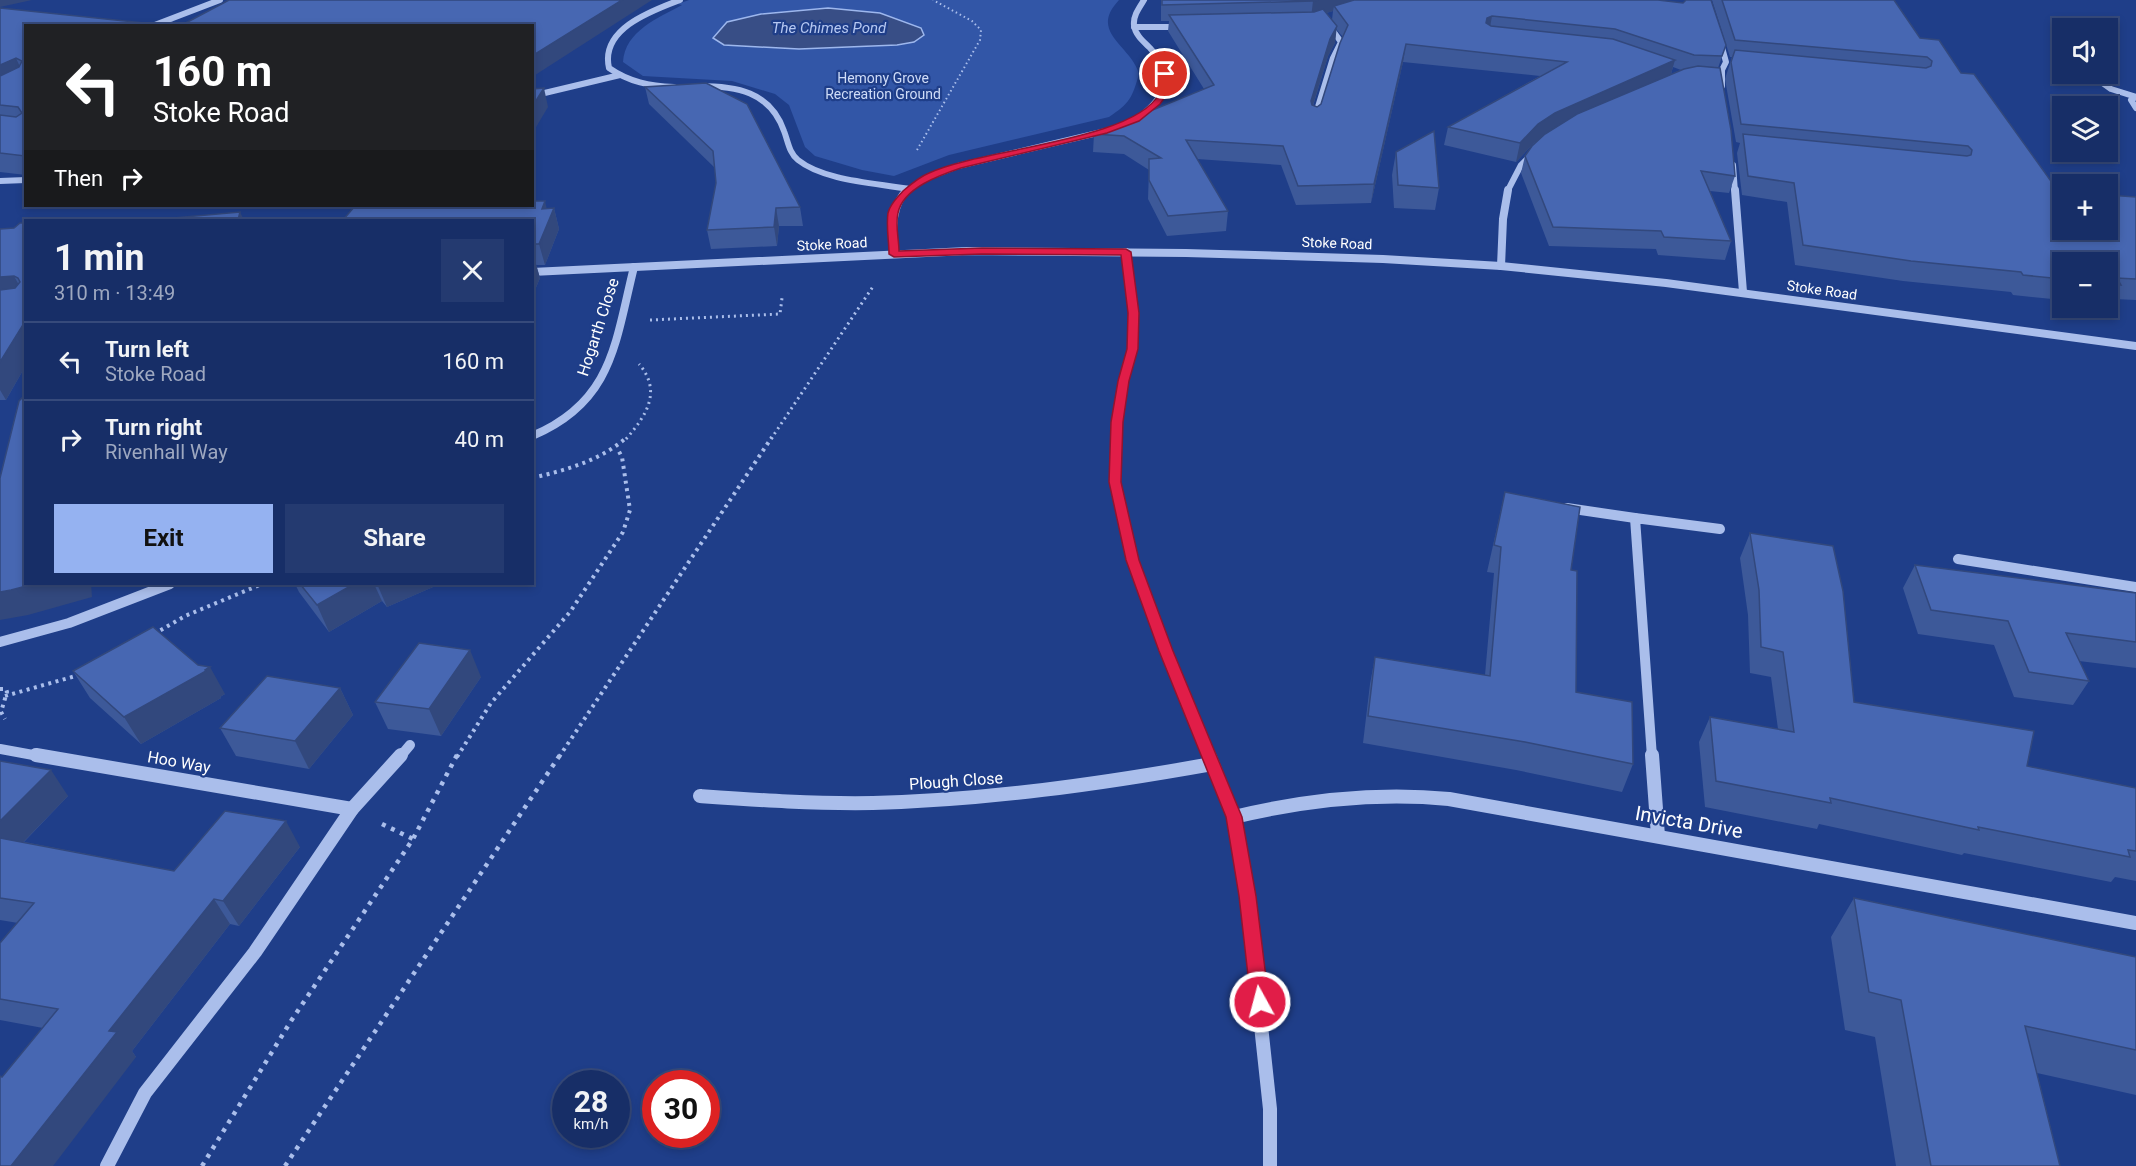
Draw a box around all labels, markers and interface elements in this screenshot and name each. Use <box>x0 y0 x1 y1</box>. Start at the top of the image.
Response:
map controls <box>2052 18 2118 318</box>
button: sound <box>2052 18 2118 84</box>
water label: The Chimes Pond <box>772 19 887 37</box>
text: 160 m <box>153 47 272 96</box>
icon: left <box>54 48 132 126</box>
pin <box>1139 48 1190 99</box>
icon: arrive <box>1148 57 1181 90</box>
park label: Hemony Grove Recreation Ground <box>825 70 941 102</box>
button: layers <box>2052 96 2118 162</box>
text: Stoke Road <box>153 97 289 129</box>
icon: right <box>115 162 148 195</box>
text: Then <box>54 166 103 191</box>
button: + <box>2052 174 2118 240</box>
street label: Stoke Road <box>796 234 868 254</box>
street label: Stoke Road <box>1301 234 1373 252</box>
text: 1 min <box>54 237 145 279</box>
button: close <box>441 239 504 302</box>
button: − <box>2052 252 2118 318</box>
street label: Hogarth Close <box>573 275 623 379</box>
street label: Stoke Road <box>1786 277 1858 303</box>
text: 310 m · 13:49 <box>54 281 175 305</box>
text: Turn left <box>105 337 189 362</box>
icon: left <box>54 345 87 378</box>
text: 160 m <box>442 349 504 374</box>
text: Stoke Road <box>105 362 206 386</box>
text: Turn right <box>105 415 202 440</box>
icon: right <box>54 423 87 456</box>
text: 40 m <box>455 427 504 452</box>
text: Rivenhall Way <box>105 440 228 464</box>
button: Exit <box>54 504 273 573</box>
button: Share <box>285 504 504 573</box>
street label: Hoo Way <box>146 747 212 777</box>
street label: Plough Close <box>909 768 1003 794</box>
street label: Invicta Drive <box>1633 801 1745 843</box>
position arrow <box>1228 970 1292 1034</box>
speed limit sign: 30 <box>642 1070 720 1148</box>
text: 28 <box>574 1084 608 1119</box>
text: km/h <box>573 1115 609 1133</box>

